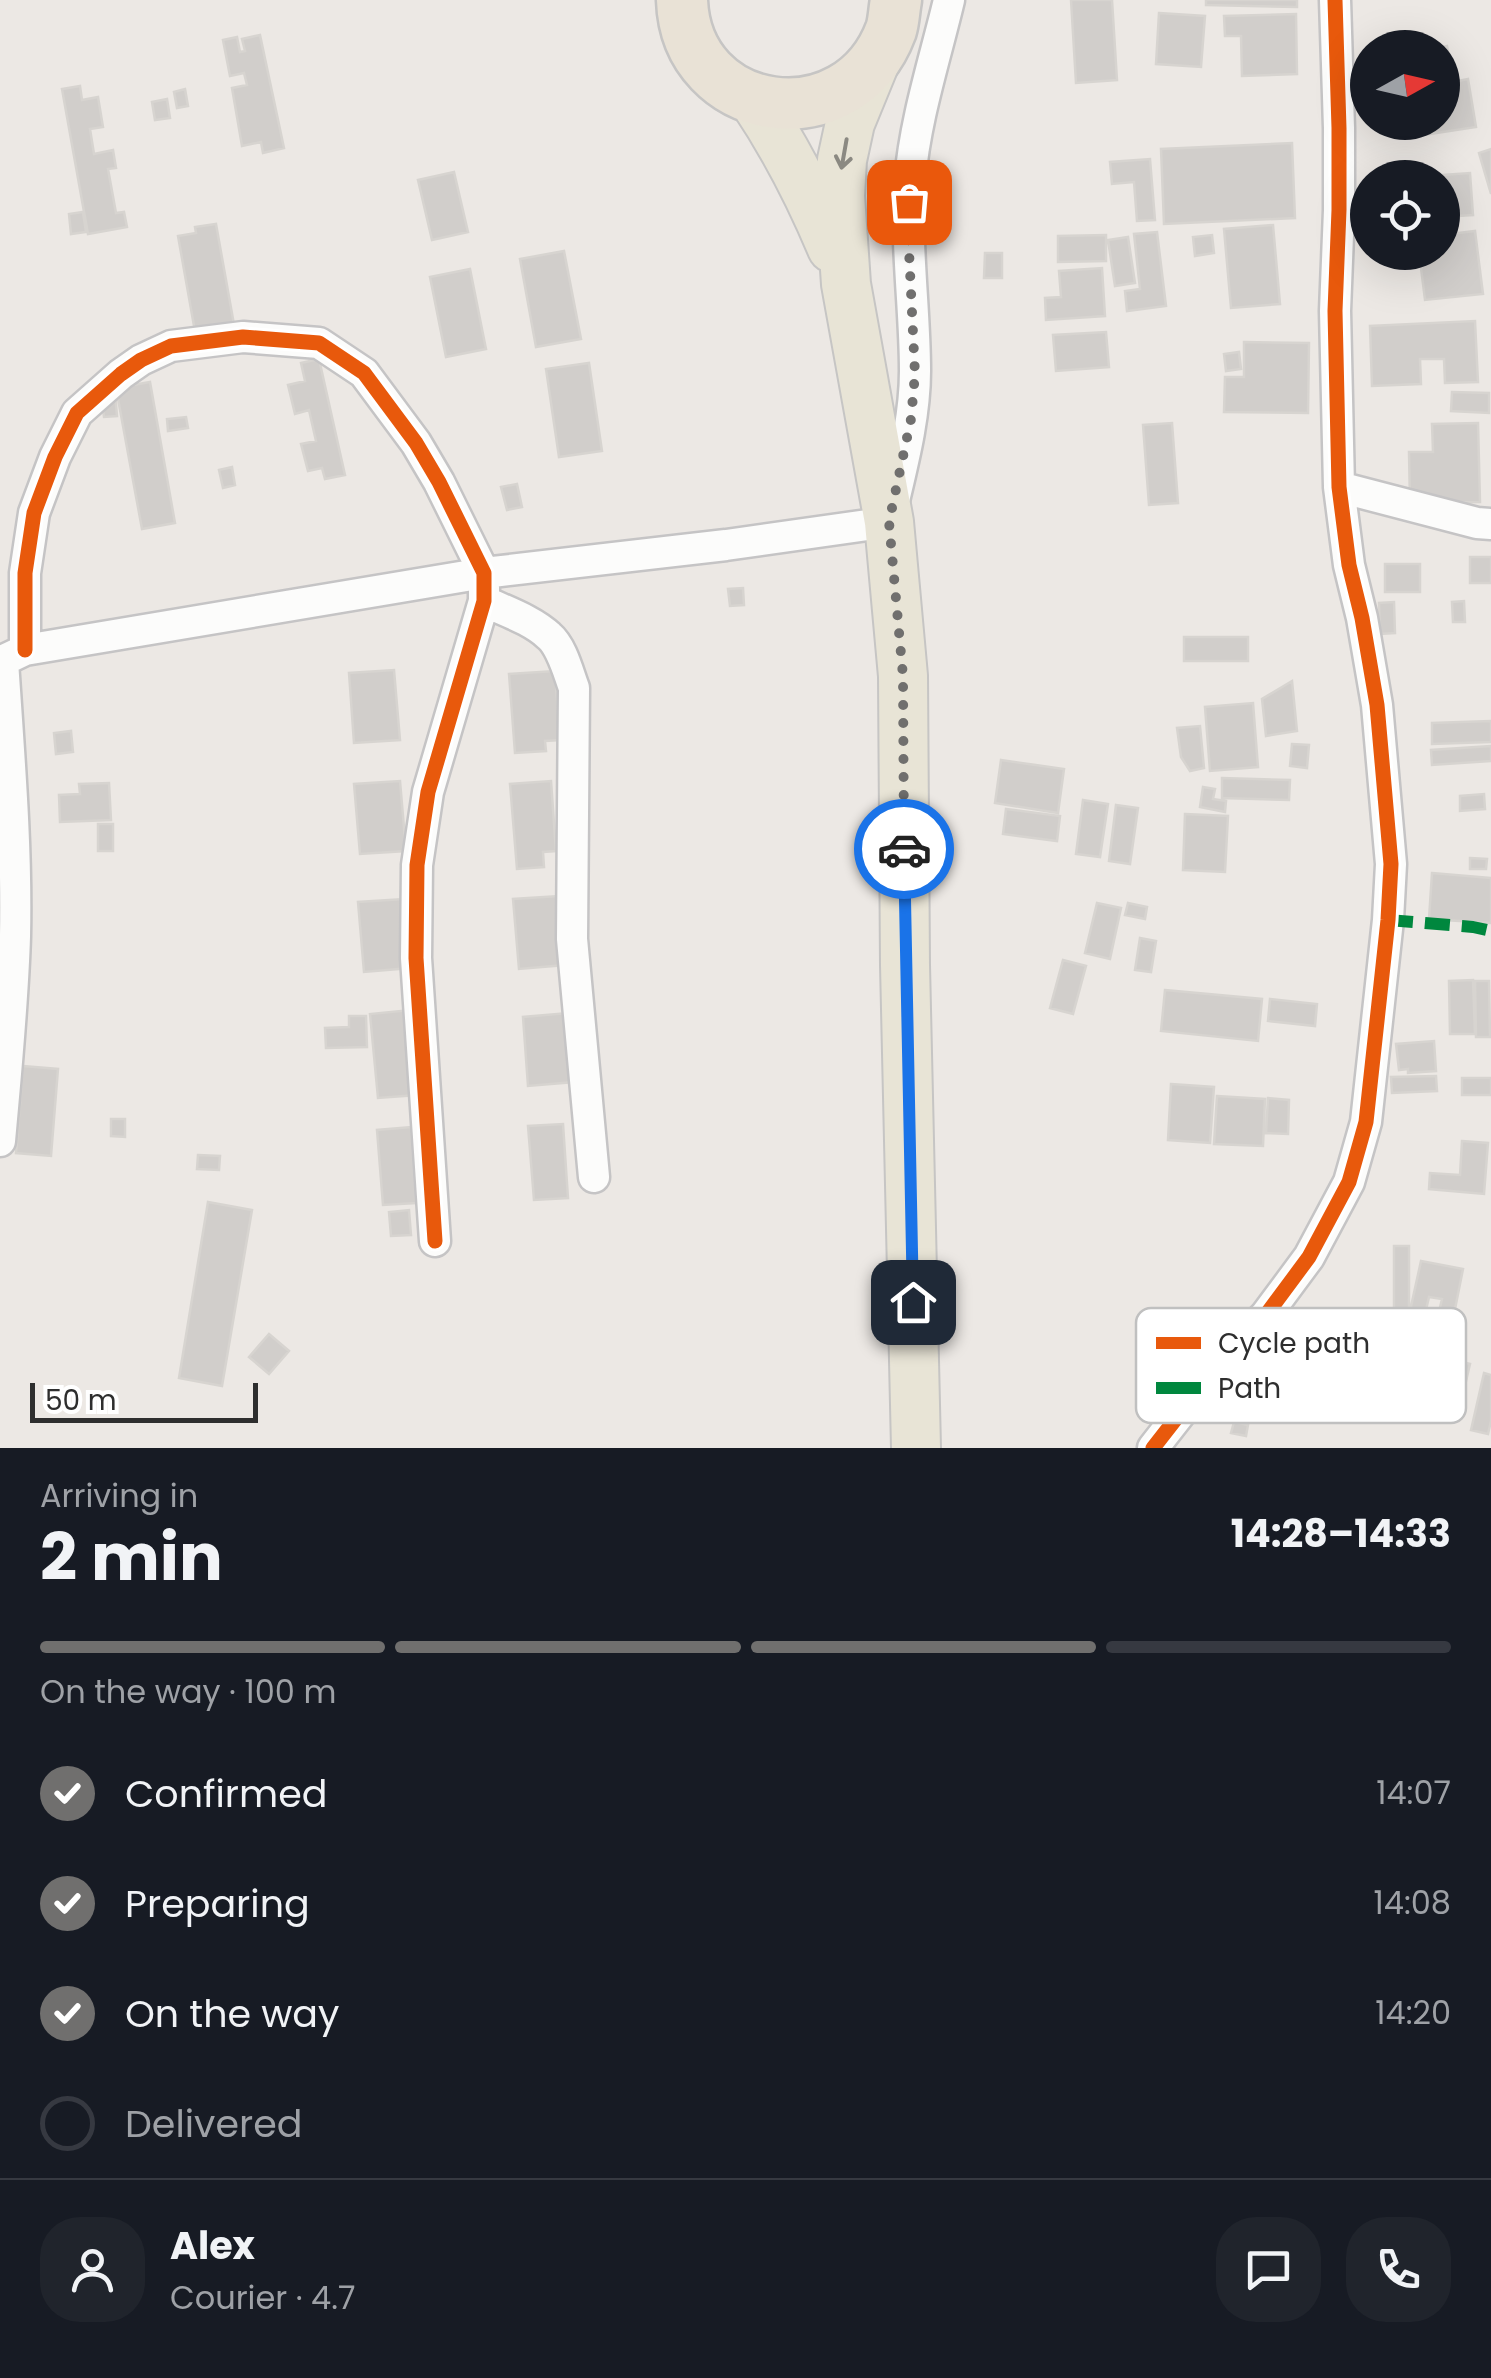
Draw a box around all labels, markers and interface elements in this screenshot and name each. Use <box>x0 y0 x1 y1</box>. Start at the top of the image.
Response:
north arrow <box>1350 30 1460 140</box>
map controls <box>1350 30 1460 270</box>
one-way arrow <box>834 137 853 170</box>
pin <box>867 160 952 245</box>
button: locate <box>1350 160 1460 270</box>
icon: bag <box>882 175 937 230</box>
courier <box>854 799 954 899</box>
icon: car <box>877 822 932 877</box>
pin <box>871 1260 956 1345</box>
icon: home <box>886 1275 941 1330</box>
legend <box>1136 1308 1466 1423</box>
text: Cycle path <box>1218 1324 1370 1363</box>
text: Path <box>1218 1369 1281 1408</box>
scale bar <box>30 1378 258 1422</box>
text: 50 m <box>45 1381 116 1420</box>
text: Arriving in <box>40 1473 198 1518</box>
text: 14:28–14:33 <box>1231 1507 1451 1560</box>
text: 2 min <box>40 1512 223 1603</box>
text: On the way · 100 m <box>40 1669 336 1714</box>
icon: check <box>40 1766 95 1821</box>
text: Confirmed <box>125 1767 327 1820</box>
text: 14:07 <box>1376 1770 1451 1815</box>
icon: check <box>40 1876 95 1931</box>
text: Preparing <box>125 1877 310 1930</box>
text: 14:08 <box>1374 1880 1451 1925</box>
icon: check <box>40 1986 95 2041</box>
text: On the way <box>125 1987 339 2040</box>
text: 14:20 <box>1375 1990 1451 2035</box>
text: Delivered <box>125 2097 302 2150</box>
button: person <box>40 2217 145 2322</box>
button: chat <box>1216 2217 1321 2322</box>
button: phone <box>1346 2217 1451 2322</box>
text: Alex <box>170 2219 255 2272</box>
text: Courier · 4.7 <box>170 2275 355 2320</box>

